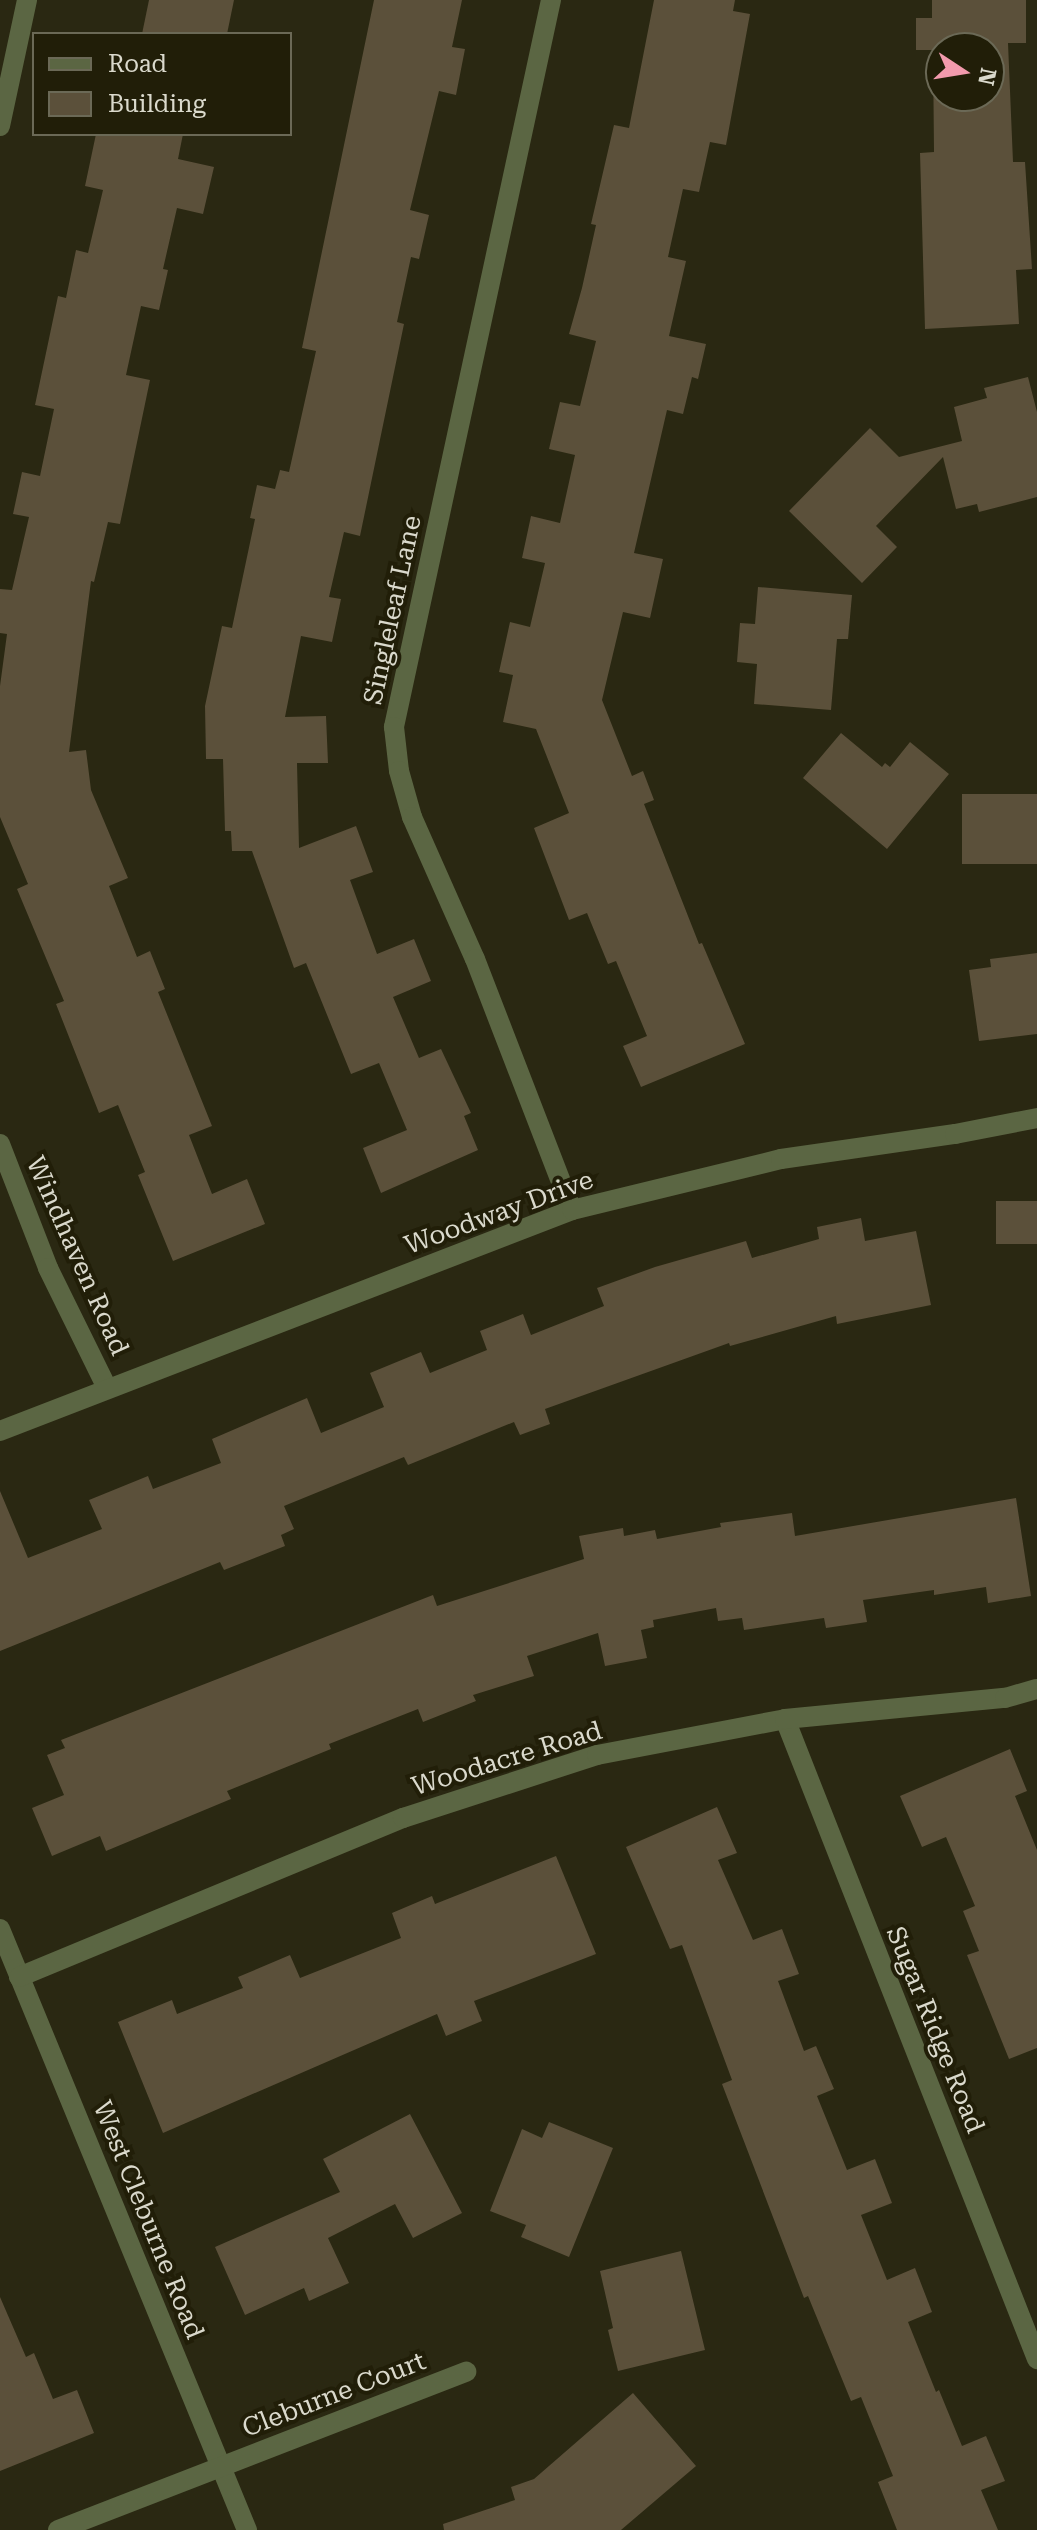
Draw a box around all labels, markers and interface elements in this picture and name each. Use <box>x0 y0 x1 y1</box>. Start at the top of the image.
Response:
legend <box>32 32 292 136</box>
north arrow <box>925 32 1005 112</box>
text: Road <box>108 50 167 78</box>
text: N <box>973 66 1001 88</box>
text: Building <box>108 90 206 118</box>
street label: Singleleaf Lane <box>358 513 428 707</box>
street label: Windhaven Road <box>19 1152 135 1360</box>
street label: Woodway Drive <box>401 1164 597 1262</box>
street label: Woodacre Road <box>408 1715 606 1803</box>
street label: Sugar Ridge Road <box>879 1922 991 2138</box>
street label: West Cleburne Road <box>86 2096 210 2344</box>
street label: Cleburne Court <box>238 2346 430 2444</box>

